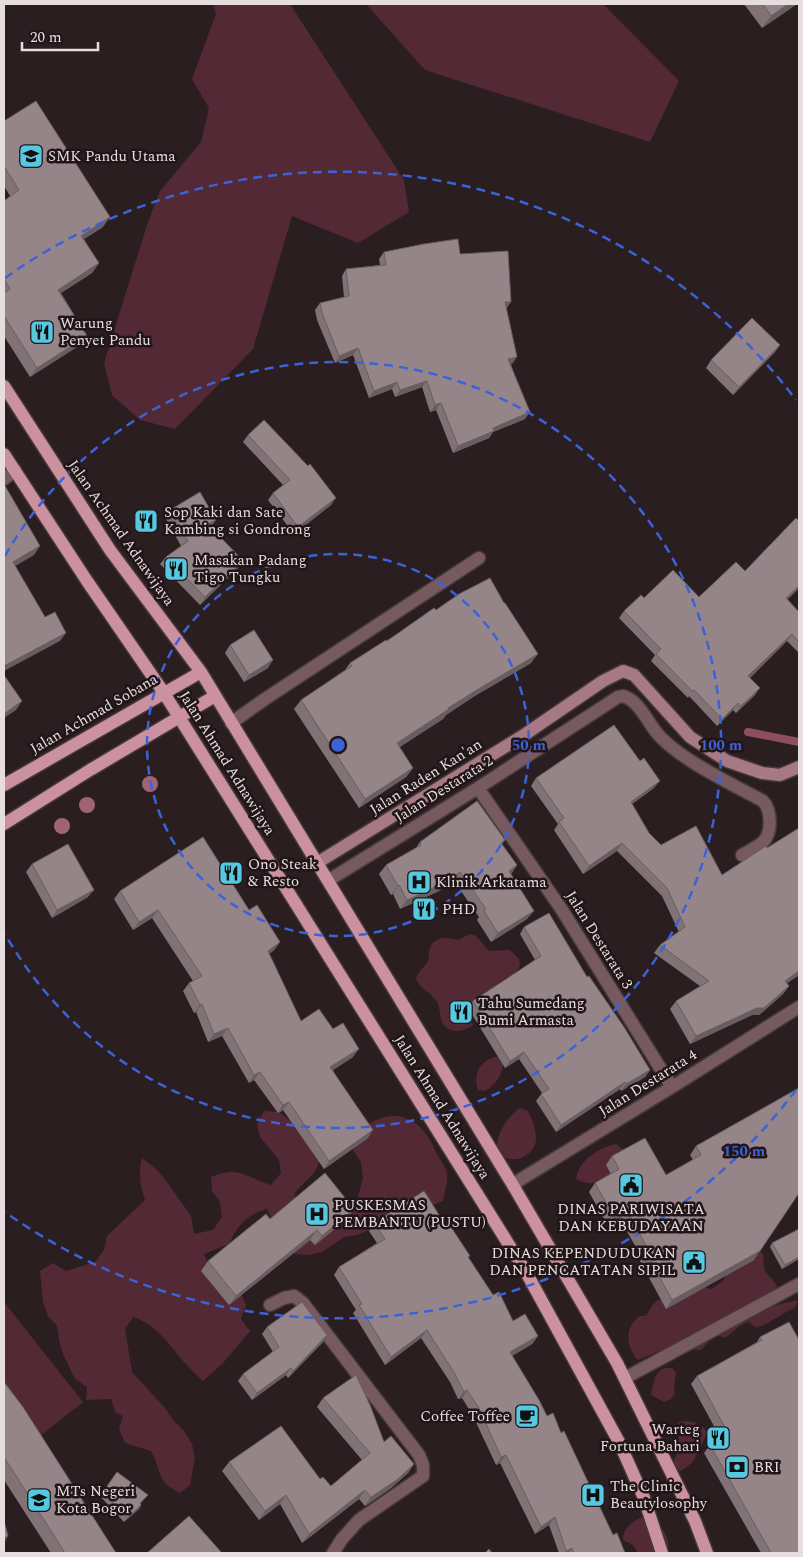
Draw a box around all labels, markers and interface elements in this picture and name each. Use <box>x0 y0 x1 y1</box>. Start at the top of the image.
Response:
scale bar <box>22 20 99 52</box>
text: 20 m <box>30 26 62 49</box>
school or university icon: SMK Pandu Utama <box>18 143 44 169</box>
place label: SMK Pandu Utama <box>48 145 176 168</box>
place label: Warung Penyet Pandu <box>60 312 151 352</box>
restaurant icon: Warung Penyet Pandu <box>29 319 55 345</box>
street label: Jalan Achmad Adnawijaya <box>62 455 181 611</box>
place label: Sop Kaki dan Sate Kambing si Gondrong <box>164 501 311 541</box>
restaurant icon: Sop Kaki dan Sate Kambing si Gondrong <box>133 508 159 534</box>
place label: Masakan Padang Tigo Tungku <box>194 549 307 589</box>
restaurant icon: Masakan Padang Tigo Tungku <box>163 556 189 582</box>
street label: Jalan Achmad Sobana <box>26 668 163 760</box>
street label: Jalan Ahmad Adnawijaya <box>173 686 281 840</box>
street label: Jalan Raden Kan'an <box>365 733 487 821</box>
text: 50 m <box>512 734 547 757</box>
text: 100 m <box>700 734 743 757</box>
centre of rings <box>329 736 347 754</box>
street label: Jalan Destarata 2 <box>390 750 498 828</box>
place label: Ono Steak & Resto <box>248 853 317 893</box>
restaurant icon: Ono Steak & Resto <box>218 860 244 886</box>
hospital icon: Klinik Arkatama <box>406 869 432 895</box>
place label: Klinik Arkatama <box>436 871 547 894</box>
street label: Jalan Destarata 3 <box>560 886 639 994</box>
restaurant icon: PHD <box>411 896 437 922</box>
place label: PHD <box>442 898 475 921</box>
place label: Tahu Sumedang Bumi Armasta <box>478 992 585 1032</box>
restaurant icon: Tahu Sumedang Bumi Armasta <box>448 999 474 1025</box>
street label: Jalan Ahmad Adnawijaya <box>388 1030 496 1184</box>
street label: Jalan Destarata 4 <box>594 1043 702 1122</box>
text: 150 m <box>723 1140 766 1163</box>
public building icon: DINAS PARIWISATA DAN KEBUDAYAAN <box>618 1172 644 1198</box>
place label: PUSKESMAS PEMBANTU (PUSTU) <box>334 1194 486 1234</box>
place label: DINAS PARIWISATA DAN KEBUDAYAAN <box>557 1198 705 1238</box>
hospital icon: PUSKESMAS PEMBANTU (PUSTU) <box>304 1201 330 1227</box>
place label: DINAS KEPENDUDUKAN DAN PENCATATAN SIPIL <box>489 1242 676 1282</box>
public building icon: DINAS KEPENDUDUKAN DAN PENCATATAN SIPIL <box>681 1249 707 1275</box>
cafe icon: Coffee Toffee <box>514 1403 540 1429</box>
place label: Coffee Toffee <box>420 1405 510 1428</box>
place label: Warteg Fortuna Bahari <box>600 1418 700 1458</box>
restaurant icon: Warteg Fortuna Bahari <box>705 1425 731 1451</box>
bank icon: BRI <box>724 1454 750 1480</box>
place label: BRI <box>754 1456 780 1479</box>
place label: The Clinic Beautylosophy <box>610 1475 708 1515</box>
place label: MTs Negeri Kota Bogor <box>56 1480 135 1520</box>
hospital icon: The Clinic Beautylosophy <box>580 1482 606 1508</box>
school or university icon: MTs Negeri Kota Bogor <box>26 1487 52 1513</box>

